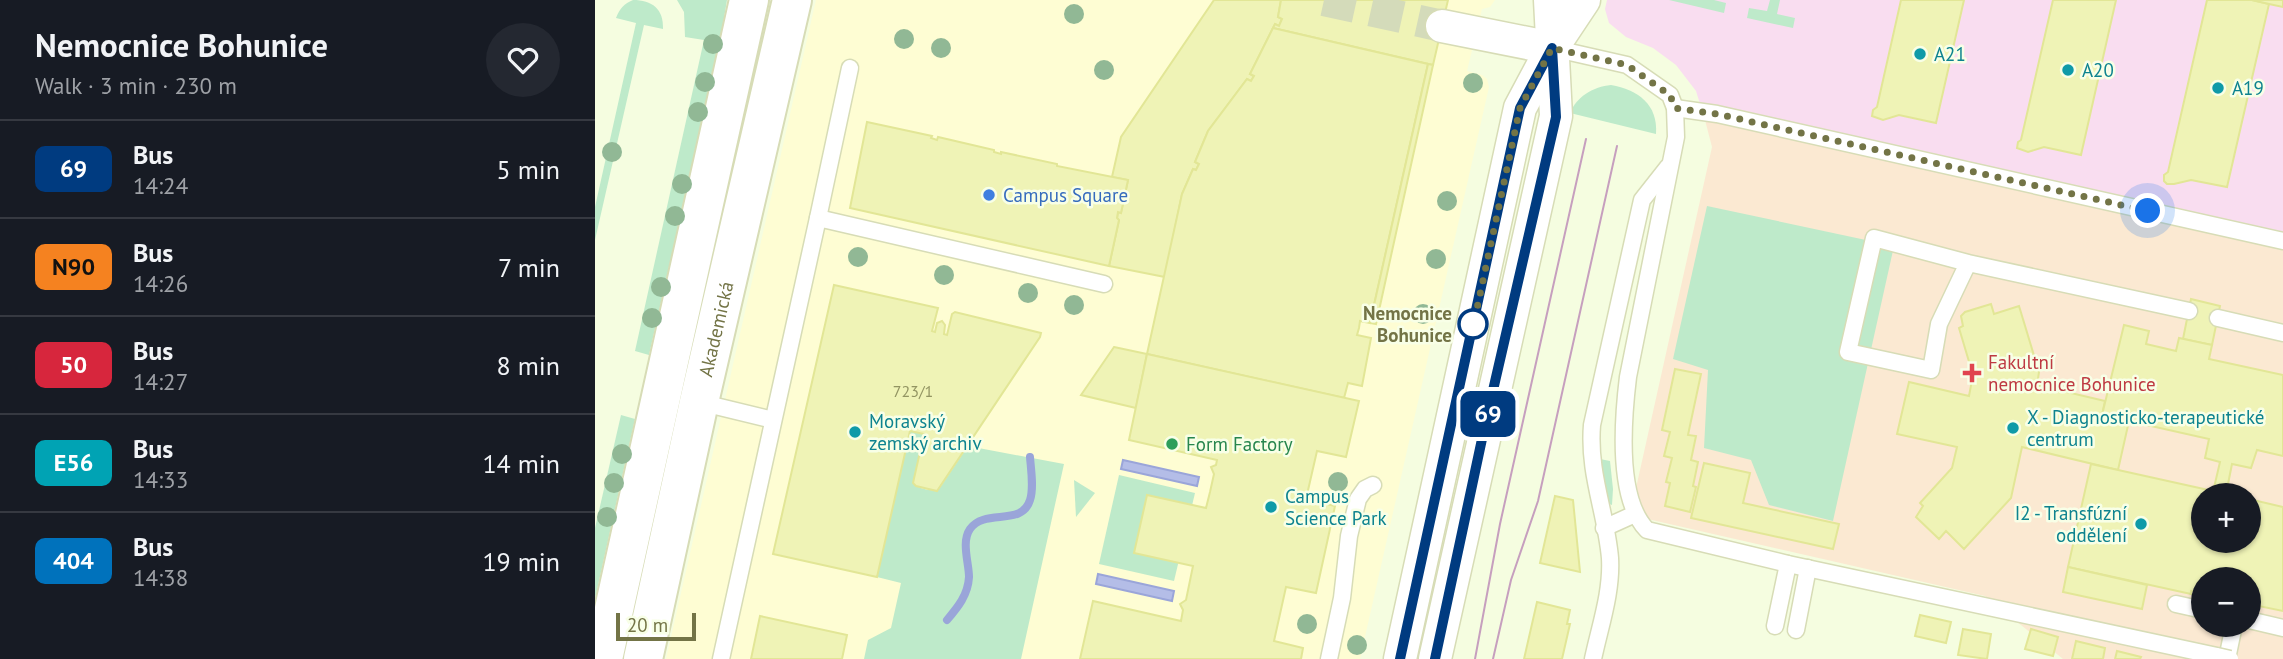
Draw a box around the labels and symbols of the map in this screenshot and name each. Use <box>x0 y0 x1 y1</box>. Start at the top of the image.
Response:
place label: A21 <box>1934 42 1966 66</box>
marker: A21 <box>1912 46 1928 62</box>
place label: A20 <box>2082 58 2114 82</box>
marker: A20 <box>2060 62 2076 78</box>
place label: A19 <box>2232 76 2264 100</box>
marker: A19 <box>2210 80 2226 96</box>
place label: Campus Square <box>1003 183 1128 207</box>
marker: Campus Square <box>981 187 997 203</box>
your location <box>2130 193 2165 228</box>
street label: Akademická <box>693 279 739 379</box>
place label: Nemocnice Bohunice <box>1363 301 1452 347</box>
marker: Nemocnice Bohunice <box>1458 309 1488 339</box>
place label: Fakultní nemocnice Bohunice <box>1988 350 2156 396</box>
marker: Fakultní nemocnice Bohunice <box>1962 363 1982 383</box>
house number: 723/1 <box>893 381 933 401</box>
line badge: 69 <box>1457 391 1519 437</box>
place label: X - Diagnosticko-terapeutické centrum <box>2027 405 2264 451</box>
place label: Moravský zemský archiv <box>869 409 982 455</box>
marker: X - Diagnosticko-terapeutické centrum <box>2005 420 2021 436</box>
marker: Moravský zemský archiv <box>847 424 863 440</box>
place label: Form Factory <box>1186 432 1293 456</box>
marker: Form Factory <box>1164 436 1180 452</box>
place label: Campus Science Park <box>1285 484 1387 530</box>
marker: Campus Science Park <box>1263 499 1279 515</box>
place label: I2 - Transfúzní oddělení <box>2015 501 2127 547</box>
marker: I2 - Transfúzní oddělení <box>2133 516 2149 532</box>
scale bar <box>616 610 697 642</box>

